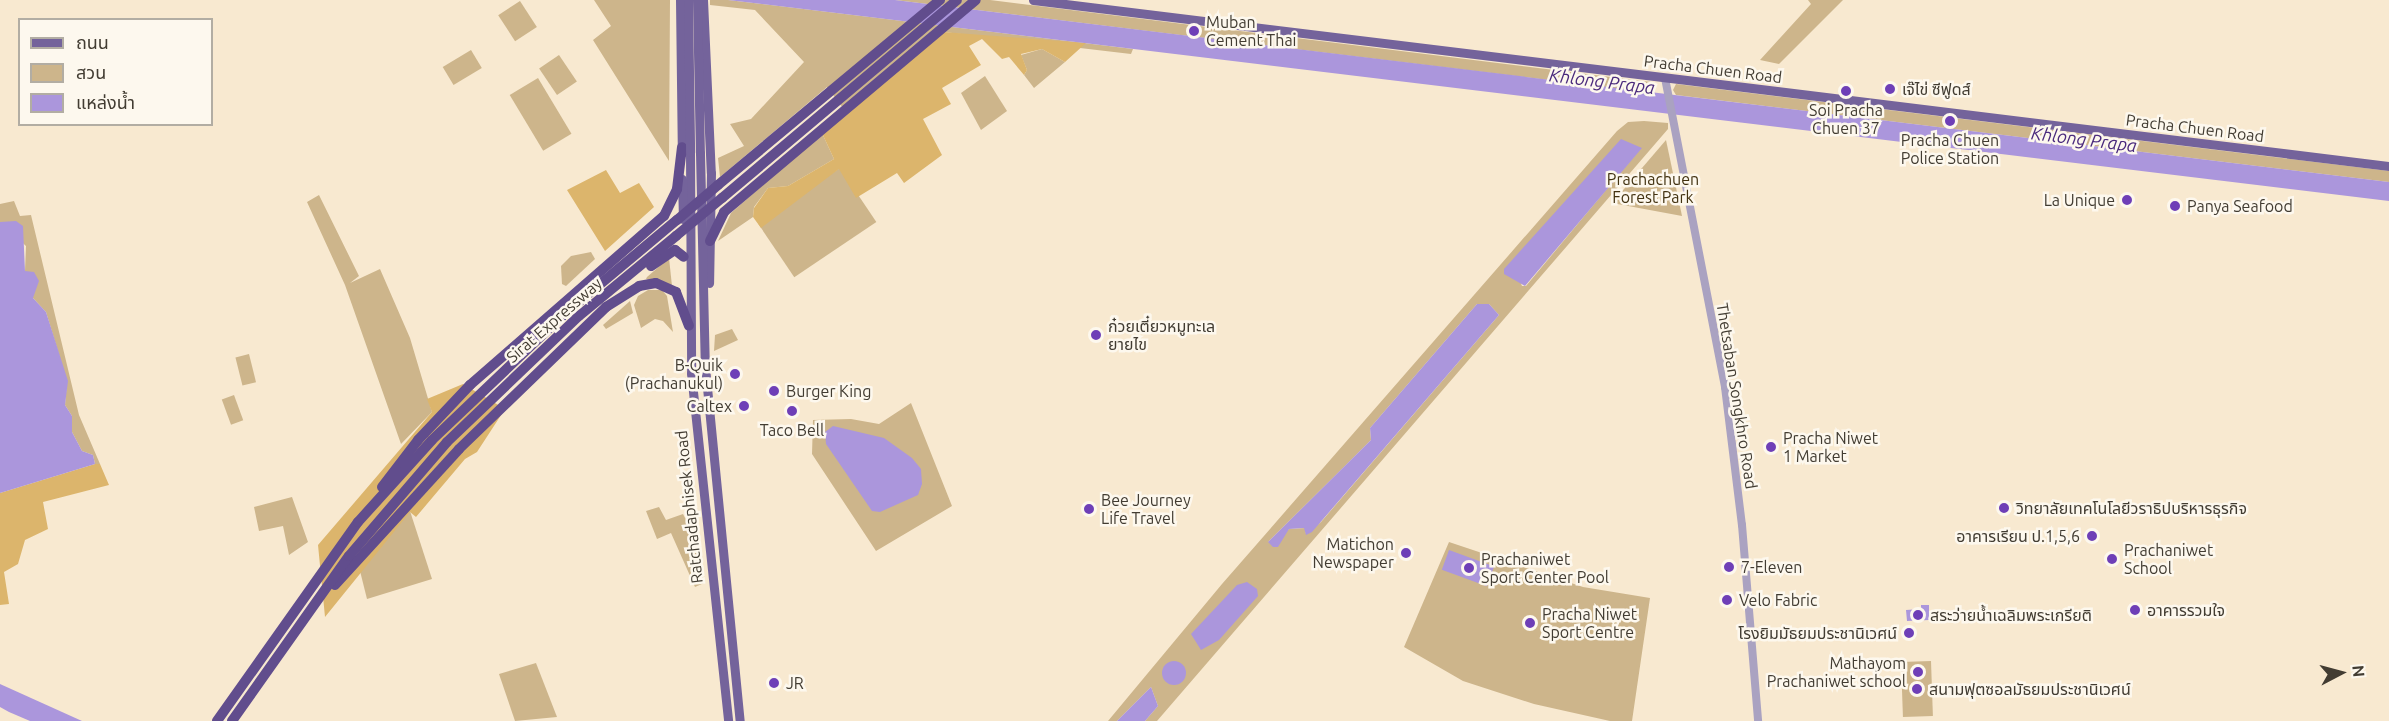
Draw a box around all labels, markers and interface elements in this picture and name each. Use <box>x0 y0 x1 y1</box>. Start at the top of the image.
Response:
place label: Muban Cement Thai <box>1206 12 1296 50</box>
legend <box>18 18 213 126</box>
marker: Muban Cement Thai <box>1187 24 1201 38</box>
text: ถนน <box>76 32 109 52</box>
street label: Pracha Chuen Road <box>1643 51 1783 87</box>
text: สวน <box>76 62 106 82</box>
water label: Khlong Prapa <box>1548 64 1656 98</box>
place label: เจ๊ไข่ ซีฟูดส์ <box>1902 79 1971 99</box>
marker: เจ๊ไข่ ซีฟูดส์ <box>1883 82 1897 96</box>
marker: Soi Pracha Chuen 37 <box>1839 84 1853 98</box>
text: แหล่งน้ำ <box>76 92 135 112</box>
place label: Soi Pracha Chuen 37 <box>1809 100 1883 138</box>
street label: Pracha Chuen Road <box>2125 110 2265 146</box>
marker: Pracha Chuen Police Station <box>1943 114 1957 128</box>
water label: Khlong Prapa <box>2030 122 2138 156</box>
place label: Pracha Chuen Police Station <box>1901 130 1999 168</box>
park label: Prachachuen Forest Park <box>1607 169 1699 207</box>
place label: La Unique <box>2044 190 2115 210</box>
marker: La Unique <box>2120 193 2134 207</box>
place label: Panya Seafood <box>2187 196 2293 216</box>
marker: Panya Seafood <box>2168 199 2182 213</box>
street label: Sirat Expressway <box>502 273 606 367</box>
street label: Thetsaban Songkhro Road <box>1713 302 1761 490</box>
place label: ก๋วยเตี๋ยวหมูทะเล ยายไข <box>1108 316 1215 354</box>
marker: ก๋วยเตี๋ยวหมูทะเล ยายไข <box>1089 328 1103 342</box>
place label: B-Quik (Prachanukul) <box>625 355 723 393</box>
marker: B-Quik (Prachanukul) <box>728 367 742 381</box>
place label: Burger King <box>786 381 871 401</box>
marker: Burger King <box>767 384 781 398</box>
place label: Caltex <box>687 396 732 416</box>
marker: Caltex <box>737 399 751 413</box>
marker: Taco Bell <box>785 404 799 418</box>
place label: Taco Bell <box>760 420 824 440</box>
place label: Pracha Niwet 1 Market <box>1783 428 1878 466</box>
street label: Ratchadaphisek Road <box>671 430 707 584</box>
marker: Pracha Niwet 1 Market <box>1764 440 1778 454</box>
place label: Bee Journey Life Travel <box>1101 490 1191 528</box>
place label: วิทยาลัยเทคโนโลยีวราธิปบริหารธุรกิจ <box>2016 498 2247 518</box>
marker: วิทยาลัยเทคโนโลยีวราธิปบริหารธุรกิจ <box>1997 501 2011 515</box>
marker: Bee Journey Life Travel <box>1082 502 1096 516</box>
place label: อาคารเรียน ป.1,5,6 <box>1956 526 2080 546</box>
marker: อาคารเรียน ป.1,5,6 <box>2085 529 2099 543</box>
place label: Matichon Newspaper <box>1313 534 1394 572</box>
place label: Prachaniwet School <box>2124 540 2213 578</box>
marker: Matichon Newspaper <box>1399 546 1413 560</box>
place label: Prachaniwet Sport Center Pool <box>1481 549 1609 587</box>
marker: Prachaniwet School <box>2105 552 2119 566</box>
place label: 7-Eleven <box>1741 557 1802 577</box>
marker: 7-Eleven <box>1722 560 1736 574</box>
marker: Prachaniwet Sport Center Pool <box>1462 561 1476 575</box>
place label: Velo Fabric <box>1739 590 1817 610</box>
marker: Velo Fabric <box>1720 593 1734 607</box>
place label: อาคารรวมใจ <box>2147 600 2225 620</box>
marker: อาคารรวมใจ <box>2128 603 2142 617</box>
place label: Pracha Niwet Sport Centre <box>1542 604 1637 642</box>
place label: สระว่ายนํ้าเฉลิมพระเกรียติ <box>1930 605 2092 625</box>
marker: สระว่ายนํ้าเฉลิมพระเกรียติ <box>1911 608 1925 622</box>
marker: Pracha Niwet Sport Centre <box>1523 616 1537 630</box>
place label: โรงยิมมัธยมประชานิเวศน์ <box>1738 623 1897 643</box>
marker: โรงยิมมัธยมประชานิเวศน์ <box>1902 626 1916 640</box>
north arrow <box>2311 643 2371 703</box>
place label: Mathayom Prachaniwet school <box>1767 653 1906 691</box>
text: N <box>2349 664 2368 678</box>
marker: Mathayom Prachaniwet school <box>1911 665 1925 679</box>
place label: JR <box>786 673 804 693</box>
marker: JR <box>767 676 781 690</box>
place label: สนามฟุตซอลมัธยมประชานิเวศน์ <box>1929 679 2131 699</box>
marker: สนามฟุตซอลมัธยมประชานิเวศน์ <box>1910 682 1924 696</box>

